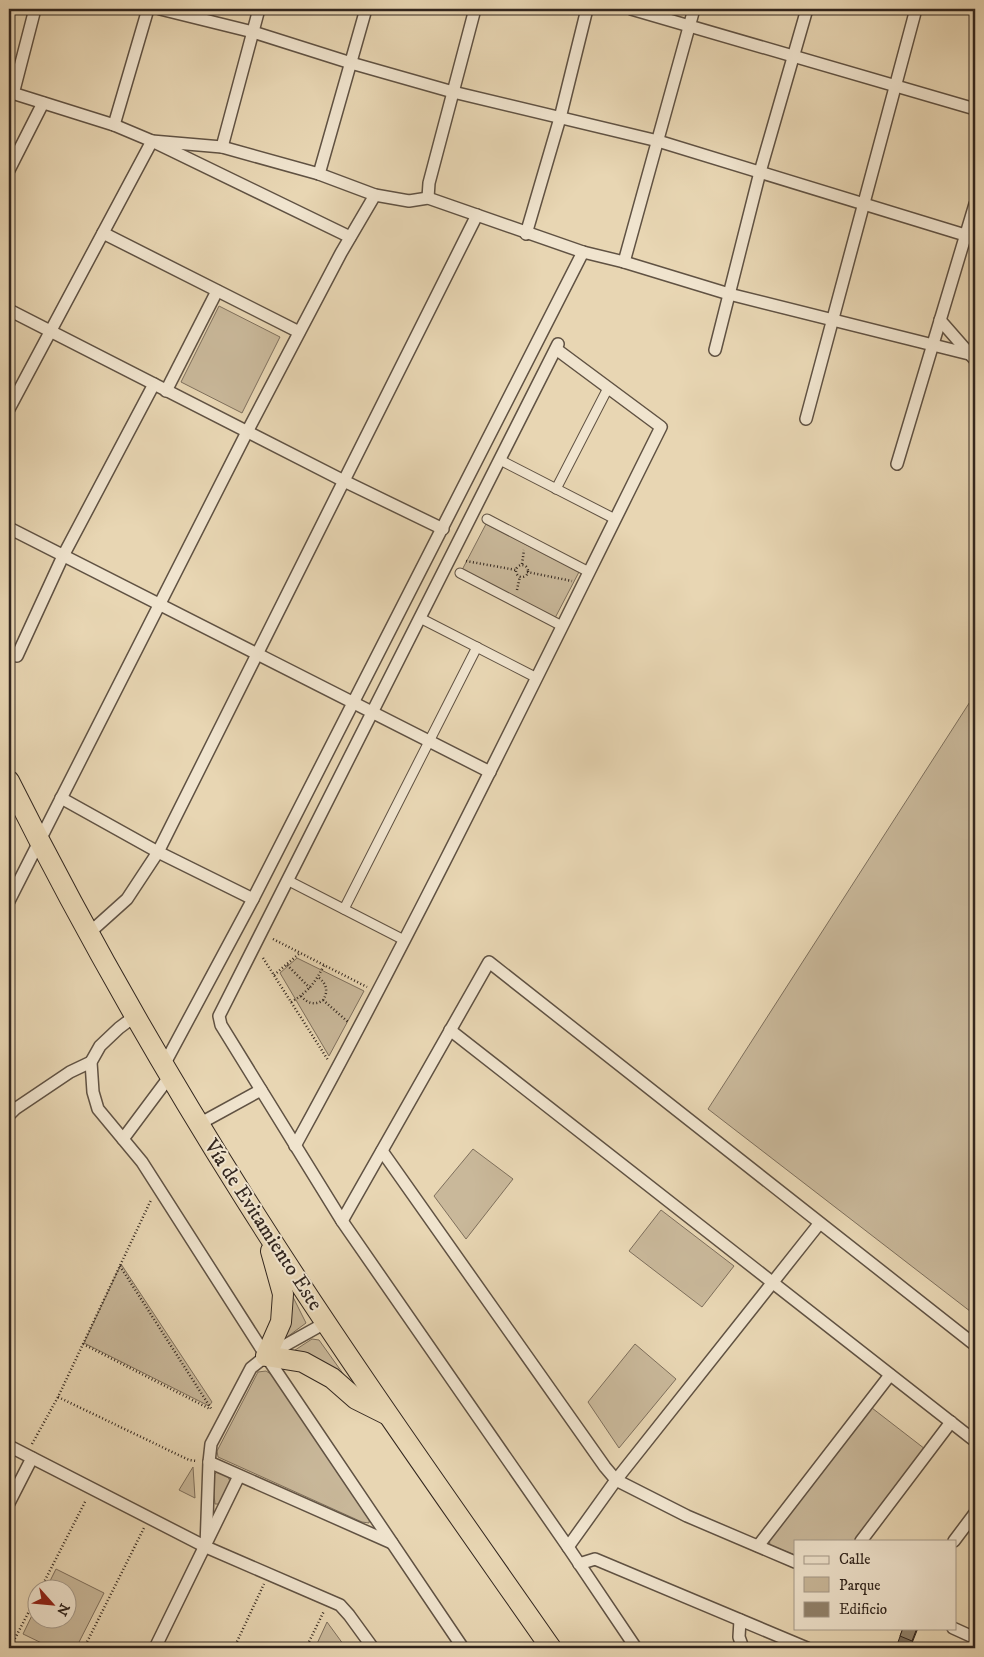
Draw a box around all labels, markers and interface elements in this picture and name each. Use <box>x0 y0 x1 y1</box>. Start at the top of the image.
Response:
street label: Vía de Evitamiento Este <box>197 1133 328 1316</box>
legend <box>794 1540 956 1630</box>
text: Calle <box>839 1550 871 1569</box>
text: Parque <box>839 1576 880 1595</box>
north arrow <box>28 1580 78 1630</box>
text: N <box>52 1600 73 1619</box>
text: Edificio <box>839 1600 887 1619</box>

